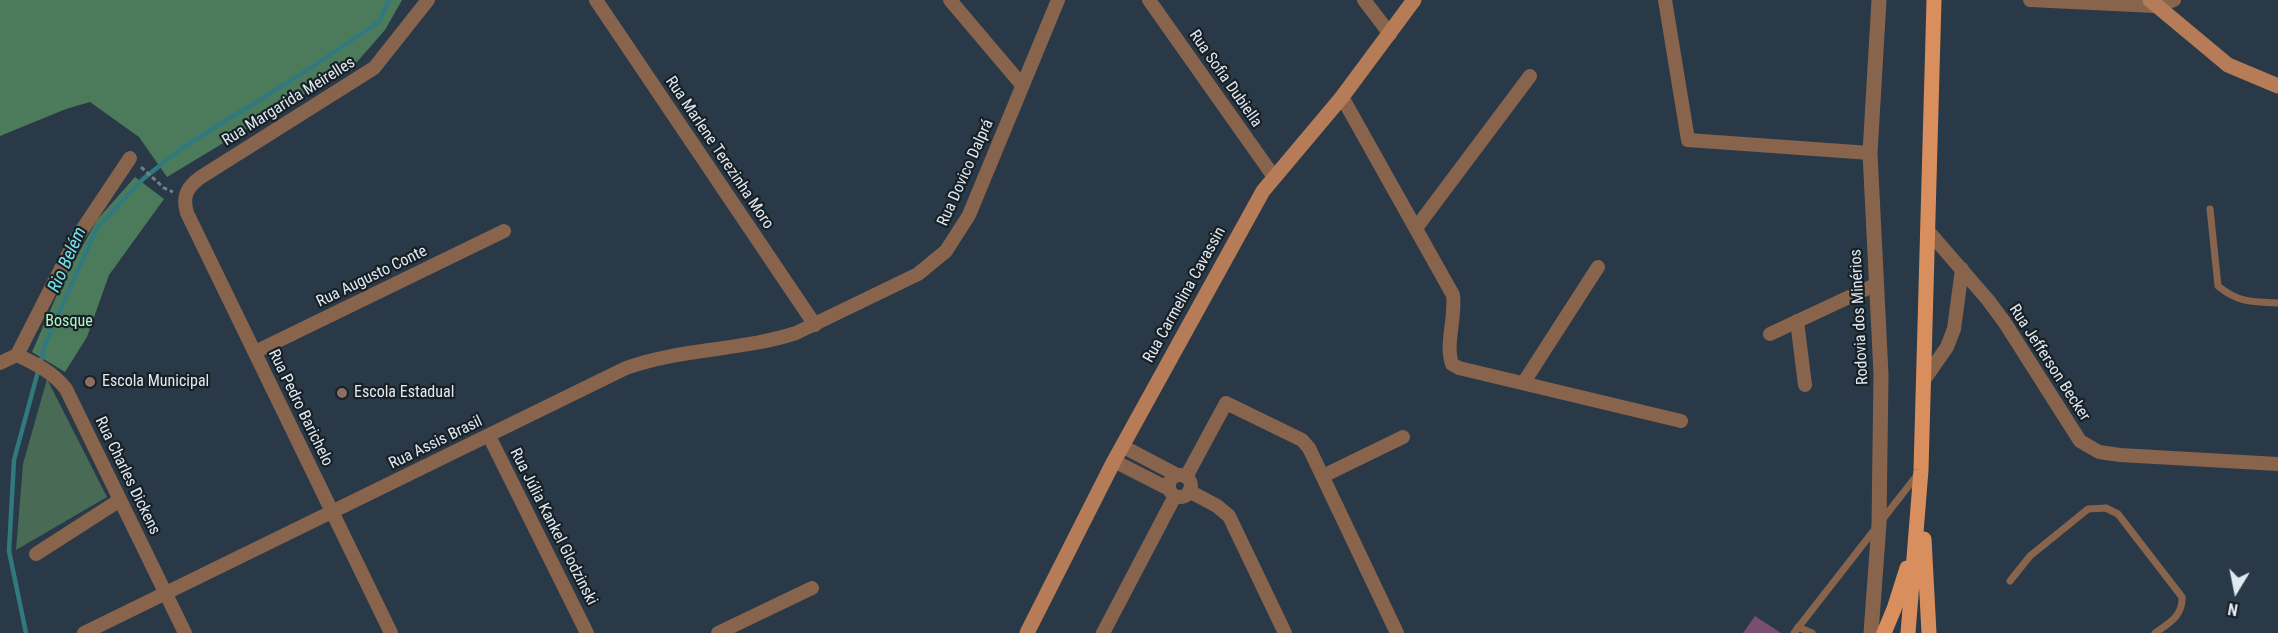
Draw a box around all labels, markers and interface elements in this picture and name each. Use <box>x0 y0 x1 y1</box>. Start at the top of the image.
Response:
street label: Rua Sofia Dubiella <box>1184 27 1266 131</box>
street label: Rua Margarida Meirelles <box>219 53 359 151</box>
street label: Rua Marlene Terezinha Moro <box>661 73 777 233</box>
street label: Rua Dovico Dalprá <box>934 117 998 229</box>
water label: Rio Belém <box>44 224 92 296</box>
street label: Rua Carmelina Cavassin <box>1140 224 1230 366</box>
street label: Rua Augusto Conte <box>314 242 430 312</box>
street label: Rodovia dos Minérios <box>1847 249 1873 385</box>
street label: Rua Jefferson Becker <box>2004 301 2094 425</box>
park label: Bosque <box>45 312 93 332</box>
street label: Rua Pedro Barichelo <box>263 347 337 469</box>
place label: Escola Municipal <box>102 372 209 392</box>
marker: Escola Municipal <box>83 375 97 389</box>
place label: Escola Estadual <box>354 383 454 403</box>
marker: Escola Estadual <box>335 386 349 400</box>
street label: Rua Assis Brasil <box>386 412 486 474</box>
street label: Rua Charles Dickens <box>90 414 164 538</box>
street label: Rua Júlia Kankel Glodzinski <box>505 445 601 609</box>
north arrow <box>2206 561 2266 621</box>
text: N <box>2226 599 2239 619</box>

